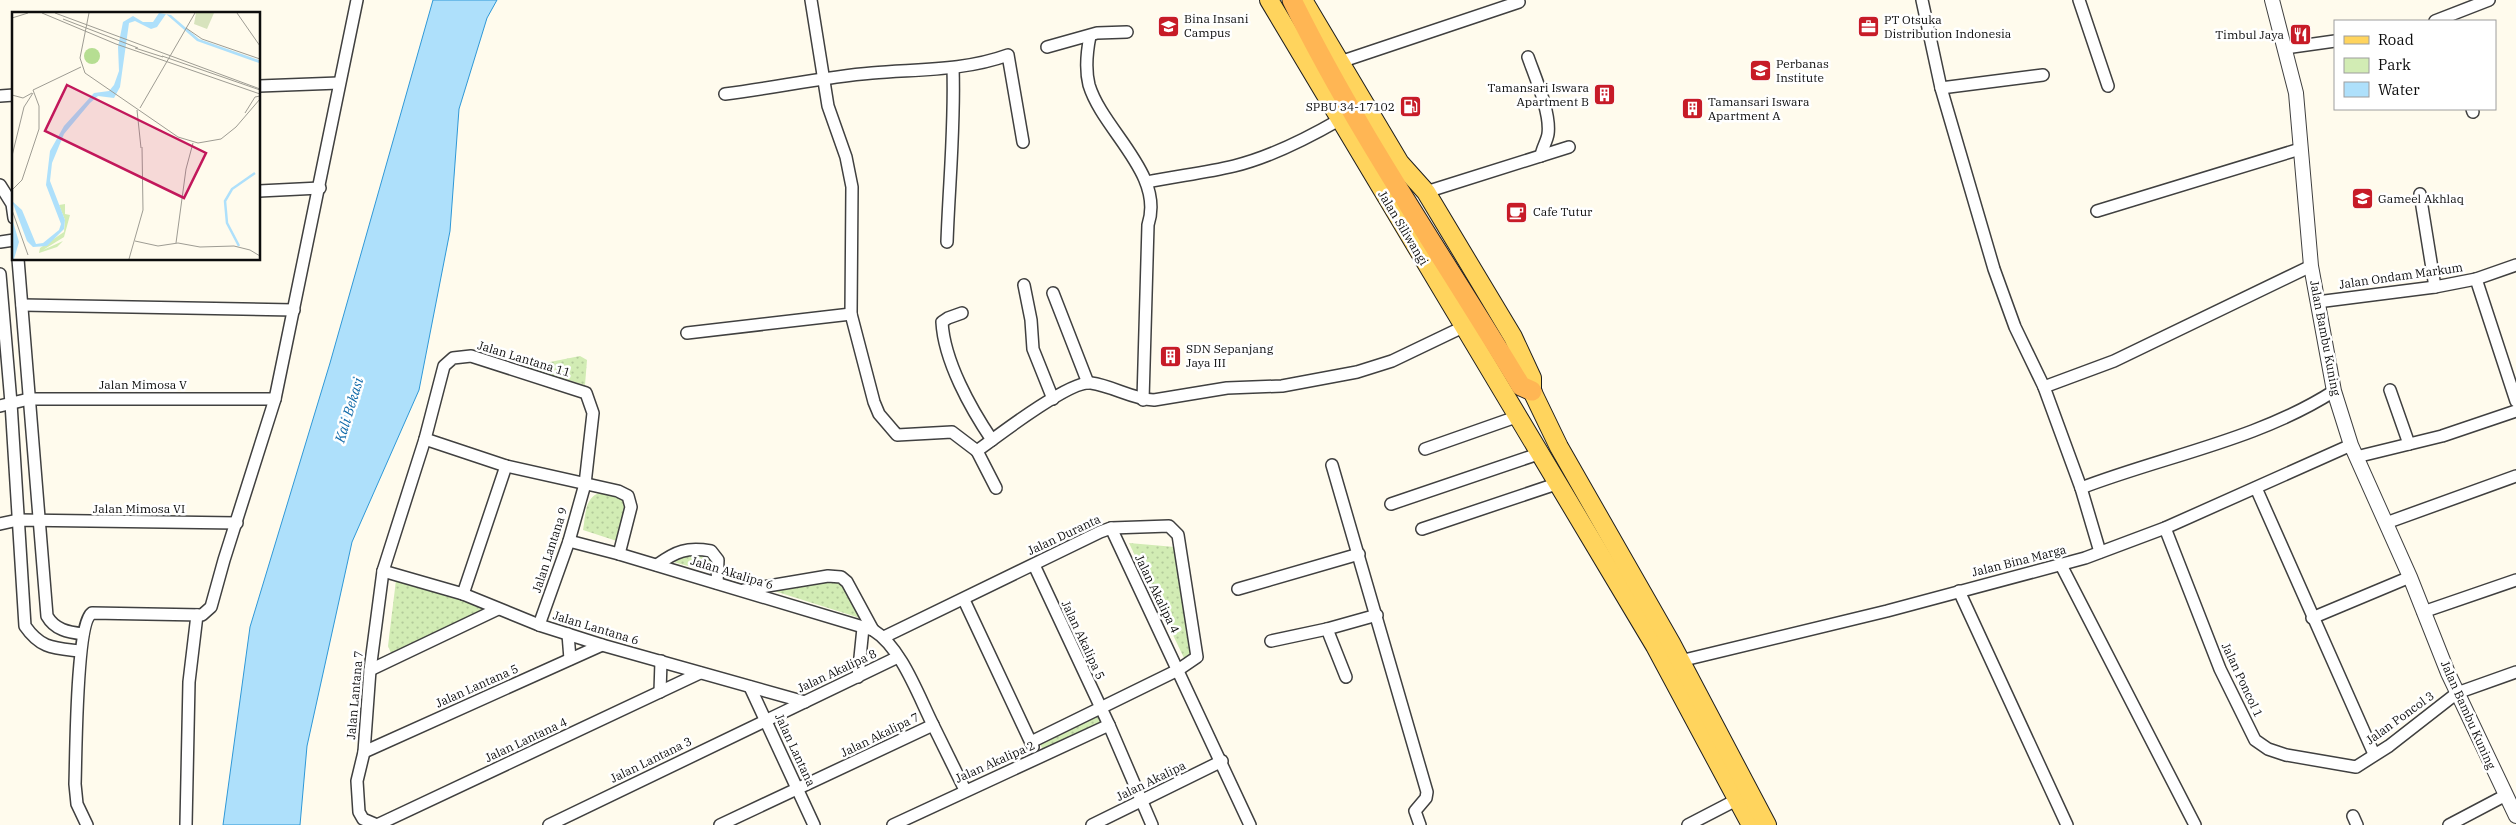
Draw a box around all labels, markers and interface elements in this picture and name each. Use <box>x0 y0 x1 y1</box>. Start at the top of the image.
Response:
place label: Bina Insani Campus <box>1184 11 1249 40</box>
inset map <box>12 12 260 260</box>
place label: PT Otsuka Distribution Indonesia <box>1884 12 2012 41</box>
school or university icon: Bina Insani Campus <box>1156 14 1180 38</box>
office icon: PT Otsuka Distribution Indonesia <box>1856 15 1880 39</box>
legend <box>2334 20 2496 110</box>
restaurant icon: Timbul Jaya <box>2288 23 2312 47</box>
place label: Timbul Jaya <box>2215 27 2284 42</box>
text: Road <box>2378 30 2414 49</box>
text: Park <box>2378 55 2411 74</box>
place label: Perbanas Institute <box>1776 56 1829 85</box>
school or university icon: Perbanas Institute <box>1748 59 1772 83</box>
place label: Tamansari Iswara Apartment B <box>1488 80 1589 109</box>
text: Water <box>2378 80 2420 99</box>
building icon: Tamansari Iswara Apartment B <box>1593 83 1617 107</box>
place label: Tamansari Iswara Apartment A <box>1708 94 1810 123</box>
fuel station icon: SPBU 34-17102 <box>1399 95 1423 119</box>
building icon: Tamansari Iswara Apartment A <box>1680 97 1704 121</box>
place label: SPBU 34-17102 <box>1306 99 1395 114</box>
school or university icon: Gameel Akhlaq <box>2350 187 2374 211</box>
street label: Jalan Siliwangi <box>1375 188 1432 268</box>
place label: Gameel Akhlaq <box>2378 191 2464 206</box>
cafe icon: Cafe Tutur <box>1505 200 1529 224</box>
place label: Cafe Tutur <box>1533 204 1593 219</box>
street label: Jalan Ondam Markum <box>2338 259 2464 292</box>
street label: Jalan Bambu Kuning <box>2307 279 2344 397</box>
street label: Jalan Lantana 11 <box>476 337 572 380</box>
place label: SDN Sepanjang Jaya III <box>1186 341 1274 370</box>
building icon: SDN Sepanjang Jaya III <box>1158 344 1182 368</box>
water label: Kali Bekasi <box>330 375 368 446</box>
street label: Jalan Mimosa V <box>99 377 187 392</box>
street label: Jalan Mimosa VI <box>93 501 185 516</box>
street label: Jalan Lantana 9 <box>529 505 570 594</box>
street label: Jalan Duranta <box>1025 511 1103 558</box>
street label: Jalan Bina Marga <box>1970 541 2068 579</box>
street label: Jalan Akalipa 4 <box>1132 552 1183 636</box>
street label: Jalan Akalipa 6 <box>689 553 775 592</box>
street label: Jalan Akalipa 5 <box>1059 598 1108 682</box>
street label: Jalan Lantana 6 <box>551 607 641 648</box>
street label: Jalan Poncol 1 <box>2219 640 2266 720</box>
street label: Jalan Akalipa 8 <box>795 646 879 695</box>
street label: Jalan Lantana 7 <box>343 650 366 740</box>
street label: Jalan Bambu Kuning <box>2438 658 2499 772</box>
street label: Jalan Lantana 5 <box>433 661 520 710</box>
street label: Jalan Poncol 3 <box>2363 688 2437 747</box>
street label: Jalan Akalipa 7 <box>838 709 922 760</box>
street label: Jalan Lantana <box>772 711 819 789</box>
street label: Jalan Lantana 4 <box>482 714 569 765</box>
street label: Jalan Lantana 3 <box>608 733 694 786</box>
street label: Jalan Akalipa 2 <box>953 737 1037 786</box>
street label: Jalan Akalipa <box>1113 757 1188 804</box>

